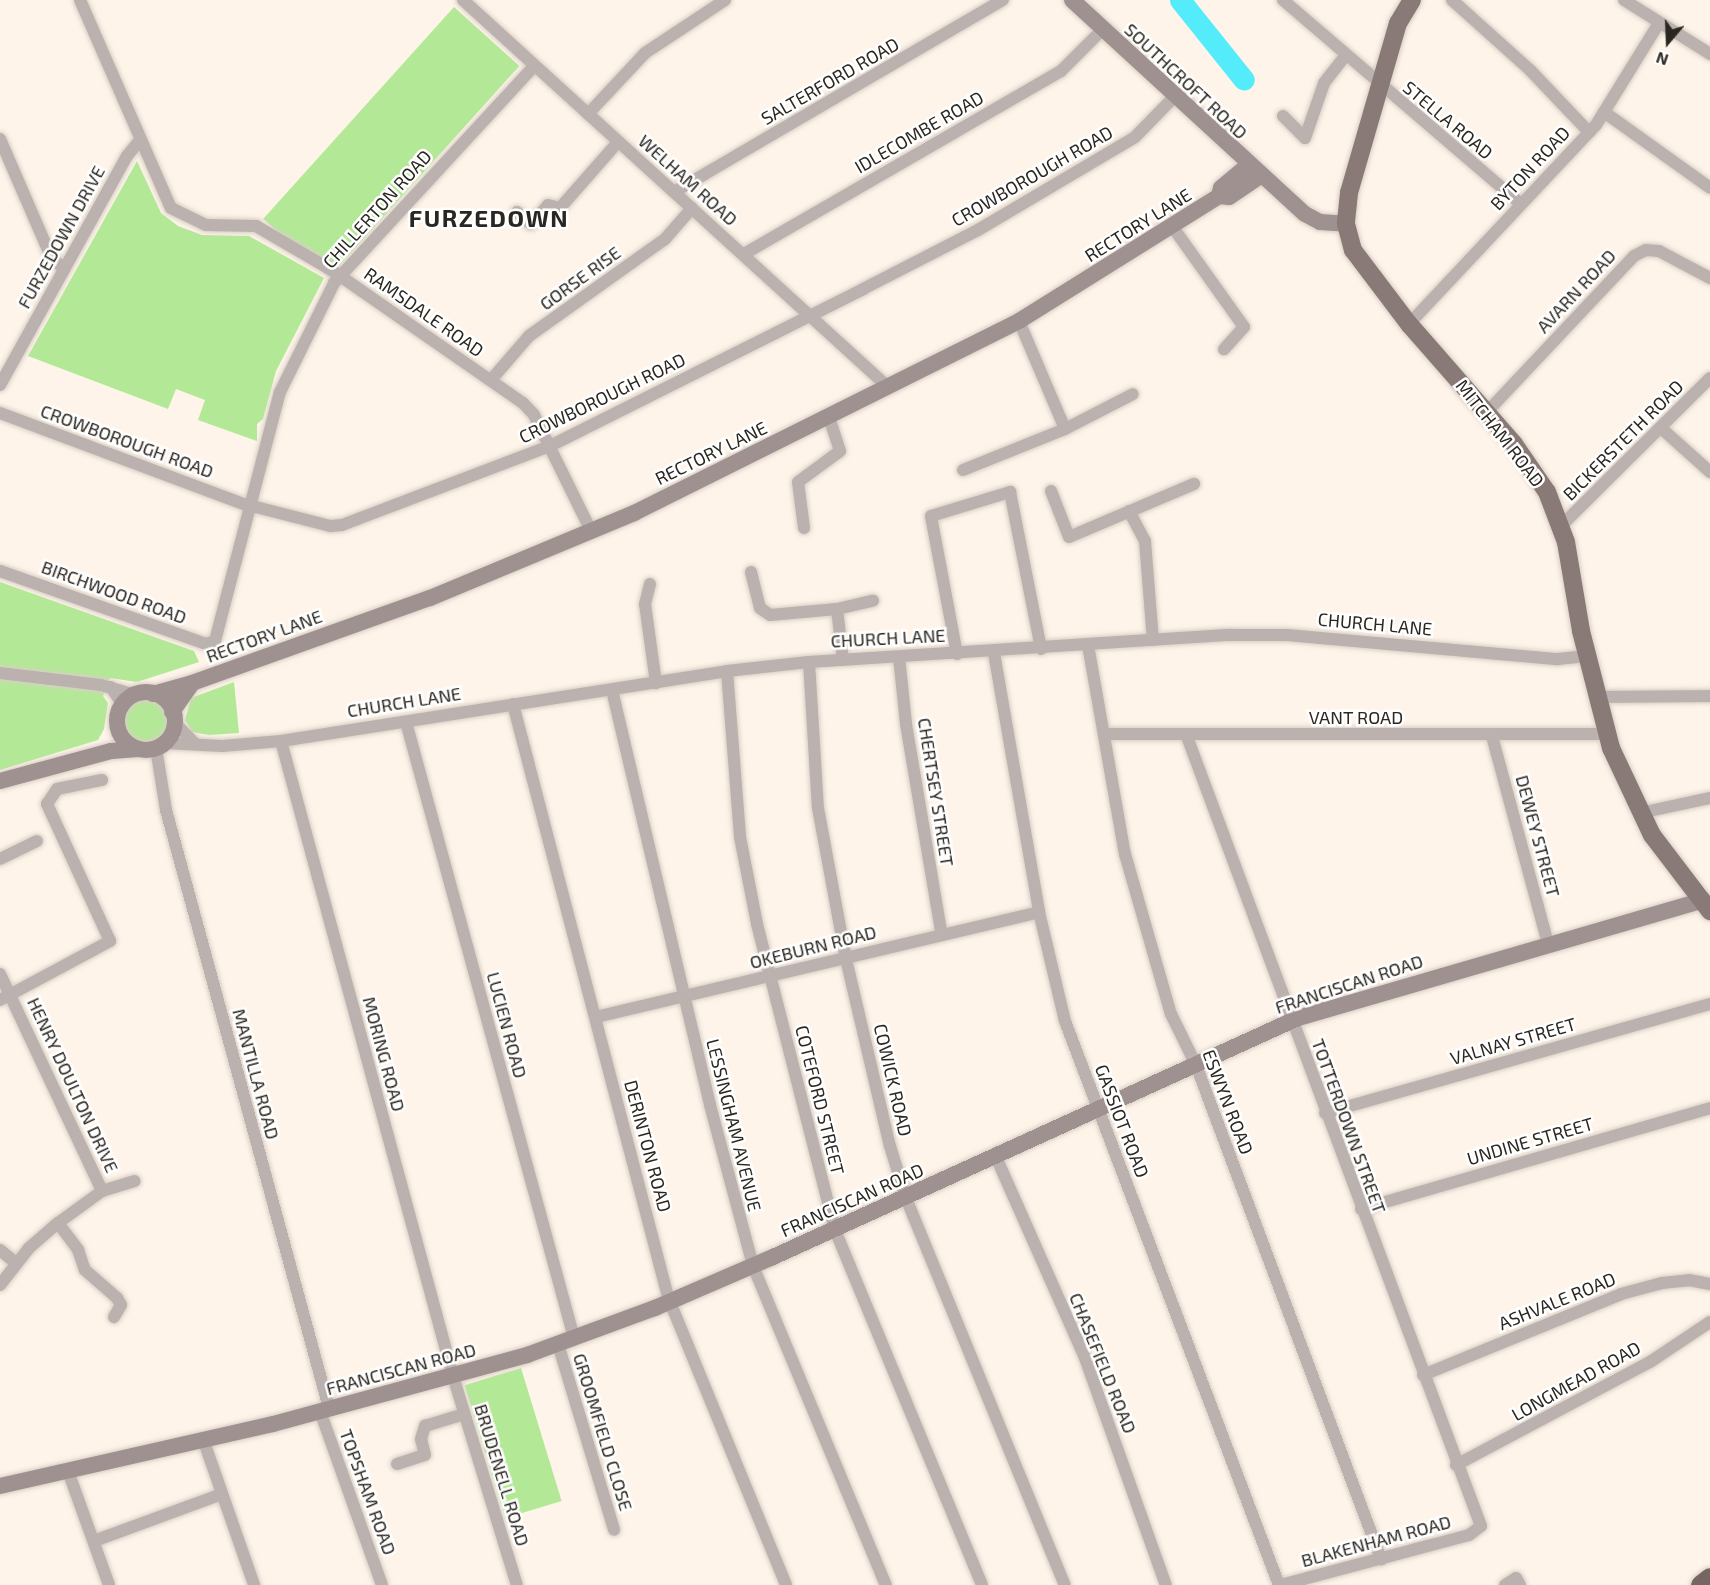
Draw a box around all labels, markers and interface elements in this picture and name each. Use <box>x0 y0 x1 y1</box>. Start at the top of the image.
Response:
north arrow <box>1638 12 1698 72</box>
street label: SOUTHCROFT ROAD <box>1120 18 1252 144</box>
street label: SALTERFORD ROAD <box>757 33 903 129</box>
text: N <box>1653 49 1671 70</box>
street label: STELLA ROAD <box>1399 76 1497 164</box>
street label: IDLECOMBE ROAD <box>851 86 987 178</box>
street label: CROWBOROUGH ROAD <box>948 121 1116 231</box>
street label: BYTON ROAD <box>1486 122 1574 214</box>
street label: WELHAM ROAD <box>634 130 742 230</box>
street label: CHILLERTON ROAD <box>318 145 436 273</box>
street label: FURZEDOWN DRIVE <box>13 162 109 312</box>
street label: RECTORY LANE <box>1081 184 1195 266</box>
district label: FURZEDOWN <box>409 204 569 232</box>
street label: GORSE RISE <box>535 241 625 315</box>
street label: AVARN ROAD <box>1532 245 1620 337</box>
street label: RAMSDALE ROAD <box>360 263 488 361</box>
street label: CROWBOROUGH ROAD <box>515 348 689 448</box>
street label: MITCHAM ROAD <box>1451 375 1549 491</box>
street label: BICKERSTETH ROAD <box>1558 375 1688 505</box>
street label: CROWBOROUGH ROAD <box>38 400 216 482</box>
street label: RECTORY LANE <box>651 417 771 489</box>
street label: BIRCHWOOD ROAD <box>39 556 189 628</box>
street label: RECTORY LANE <box>203 605 325 667</box>
street label: CHURCH LANE <box>1317 608 1433 640</box>
street label: CHURCH LANE <box>830 624 946 652</box>
street label: CHURCH LANE <box>346 682 462 722</box>
street label: VANT ROAD <box>1309 706 1403 728</box>
street label: CHERTSEY STREET <box>914 716 958 868</box>
street label: DEWEY STREET <box>1511 772 1565 900</box>
street label: OKEBURN ROAD <box>747 921 879 973</box>
street label: FRANCISCAN ROAD <box>1272 950 1426 1018</box>
street label: LUCIEN ROAD <box>482 970 532 1080</box>
street label: HENRY DOULTON DRIVE <box>23 994 123 1176</box>
street label: MORING ROAD <box>358 994 410 1114</box>
street label: MANTILLA ROAD <box>228 1006 284 1142</box>
street label: VALNAY STREET <box>1447 1013 1579 1069</box>
street label: COWICK ROAD <box>870 1022 916 1138</box>
street label: COTEFORD STREET <box>791 1023 849 1177</box>
street label: LESSINGHAM AVENUE <box>702 1036 766 1214</box>
street label: TOTTERDOWN STREET <box>1307 1036 1391 1216</box>
street label: ESWYN ROAD <box>1198 1047 1258 1157</box>
street label: GASSIOT ROAD <box>1090 1061 1154 1181</box>
street label: DERINTON ROAD <box>620 1078 676 1214</box>
street label: UNDINE STREET <box>1464 1113 1596 1169</box>
street label: FRANCISCAN ROAD <box>777 1159 927 1241</box>
street label: ASHVALE ROAD <box>1495 1268 1619 1334</box>
street label: CHASEFIELD ROAD <box>1065 1290 1141 1436</box>
street label: LONGMEAD ROAD <box>1508 1337 1644 1425</box>
street label: FRANCISCAN ROAD <box>324 1339 478 1399</box>
street label: GROOMFIELD CLOSE <box>569 1351 637 1513</box>
street label: BRUDENELL ROAD <box>470 1401 534 1549</box>
street label: TOPSHAM ROAD <box>335 1426 401 1558</box>
street label: BLAKENHAM ROAD <box>1299 1511 1453 1571</box>

